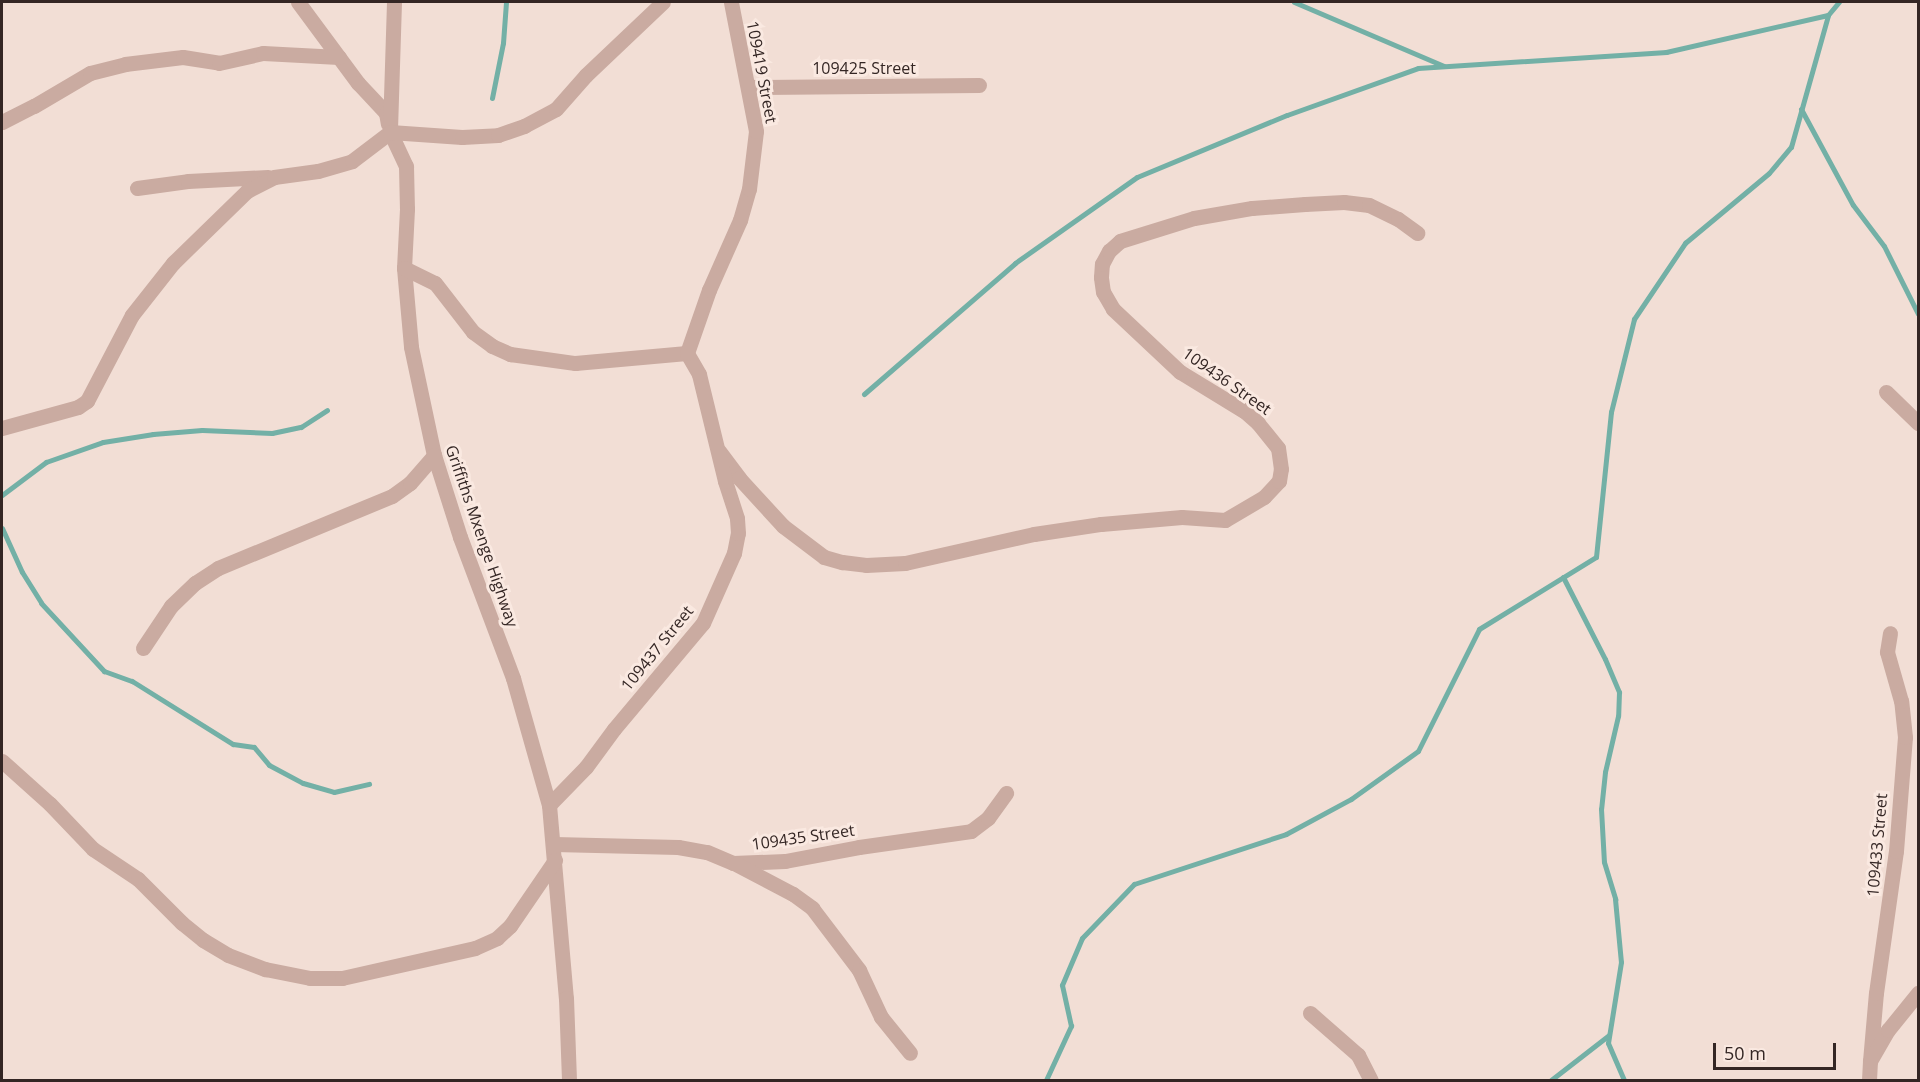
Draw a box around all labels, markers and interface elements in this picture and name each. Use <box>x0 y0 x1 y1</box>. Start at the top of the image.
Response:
street label: 109419 Street <box>743 19 781 125</box>
street label: 109425 Street <box>812 58 916 78</box>
street label: 109436 Street <box>1179 343 1275 419</box>
street label: Griffiths Mxenge Highway <box>442 442 522 630</box>
street label: 109437 Street <box>617 602 697 694</box>
street label: 109433 Street <box>1863 792 1891 898</box>
street label: 109435 Street <box>750 820 856 854</box>
scale bar <box>1716 1031 1839 1069</box>
text: 50 m <box>1724 1041 1766 1065</box>

